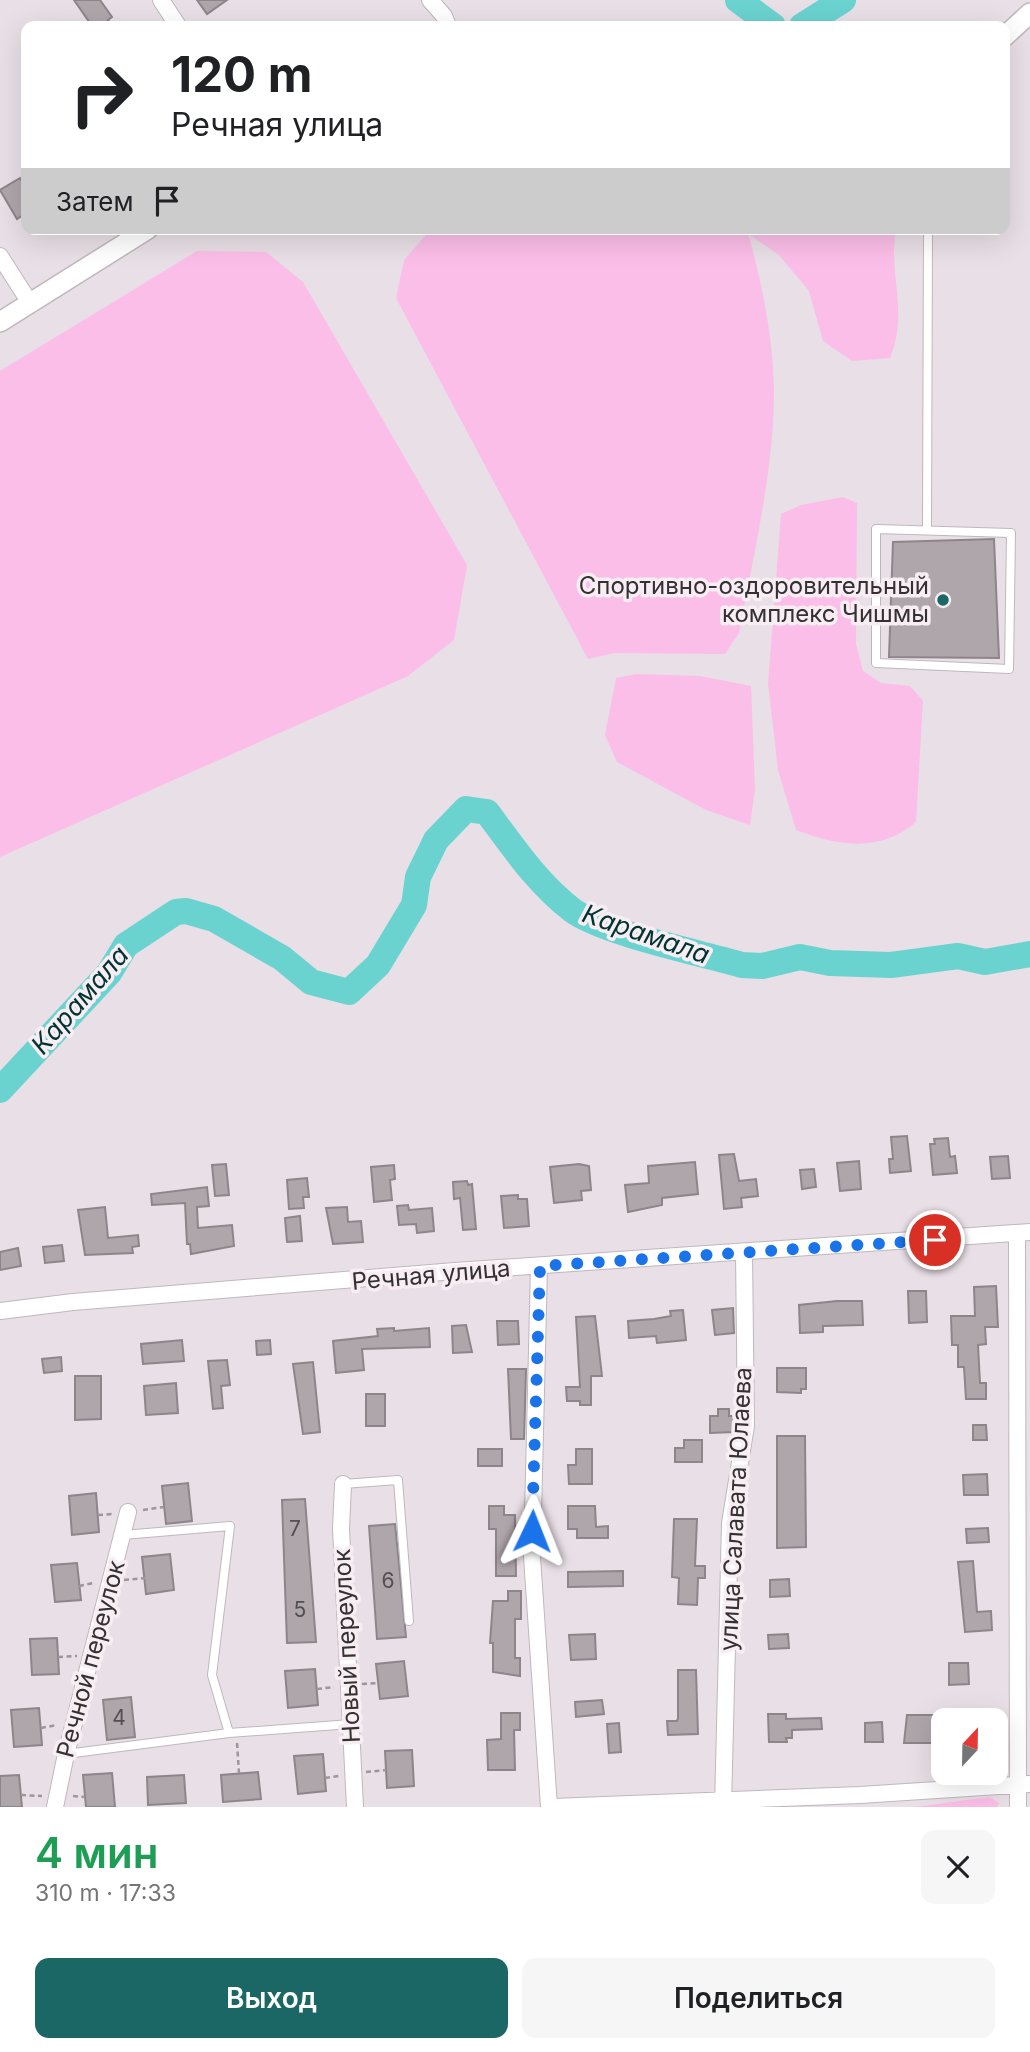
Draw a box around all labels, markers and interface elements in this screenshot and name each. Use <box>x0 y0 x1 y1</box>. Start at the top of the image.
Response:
text: 120 m <box>171 45 312 104</box>
icon: right <box>56 49 147 140</box>
text: Речная улица <box>171 105 383 144</box>
icon: arrive <box>148 182 186 220</box>
text: Затем <box>56 186 134 217</box>
place label: Спортивно-оздоровительный комплекс Чишмы <box>579 571 929 628</box>
marker: Спортивно-оздоровительный комплекс Чишмы <box>935 592 951 608</box>
water label: Карамала <box>578 897 714 970</box>
water label: Карамала <box>24 939 135 1060</box>
pin <box>905 1210 965 1270</box>
icon: arrive <box>916 1221 954 1259</box>
street label: Речная улица <box>350 1253 512 1296</box>
street label: улица Салавата Юлаева <box>714 1366 757 1652</box>
position arrow <box>495 1494 569 1568</box>
house number: 7 <box>289 1516 301 1541</box>
street label: Новый переулок <box>327 1548 366 1744</box>
street label: Речной переулок <box>50 1557 131 1761</box>
house number: 6 <box>381 1568 395 1593</box>
house number: 5 <box>294 1597 306 1622</box>
house number: 4 <box>112 1705 126 1730</box>
north arrow <box>931 1708 1008 1785</box>
map controls <box>931 1708 1008 1785</box>
text: 4 мин <box>35 1827 159 1878</box>
button: close <box>921 1830 995 1904</box>
text: 310 m · 17:33 <box>35 1879 176 1907</box>
button: Выход <box>35 1958 508 2038</box>
button: Поделиться <box>522 1958 995 2038</box>

